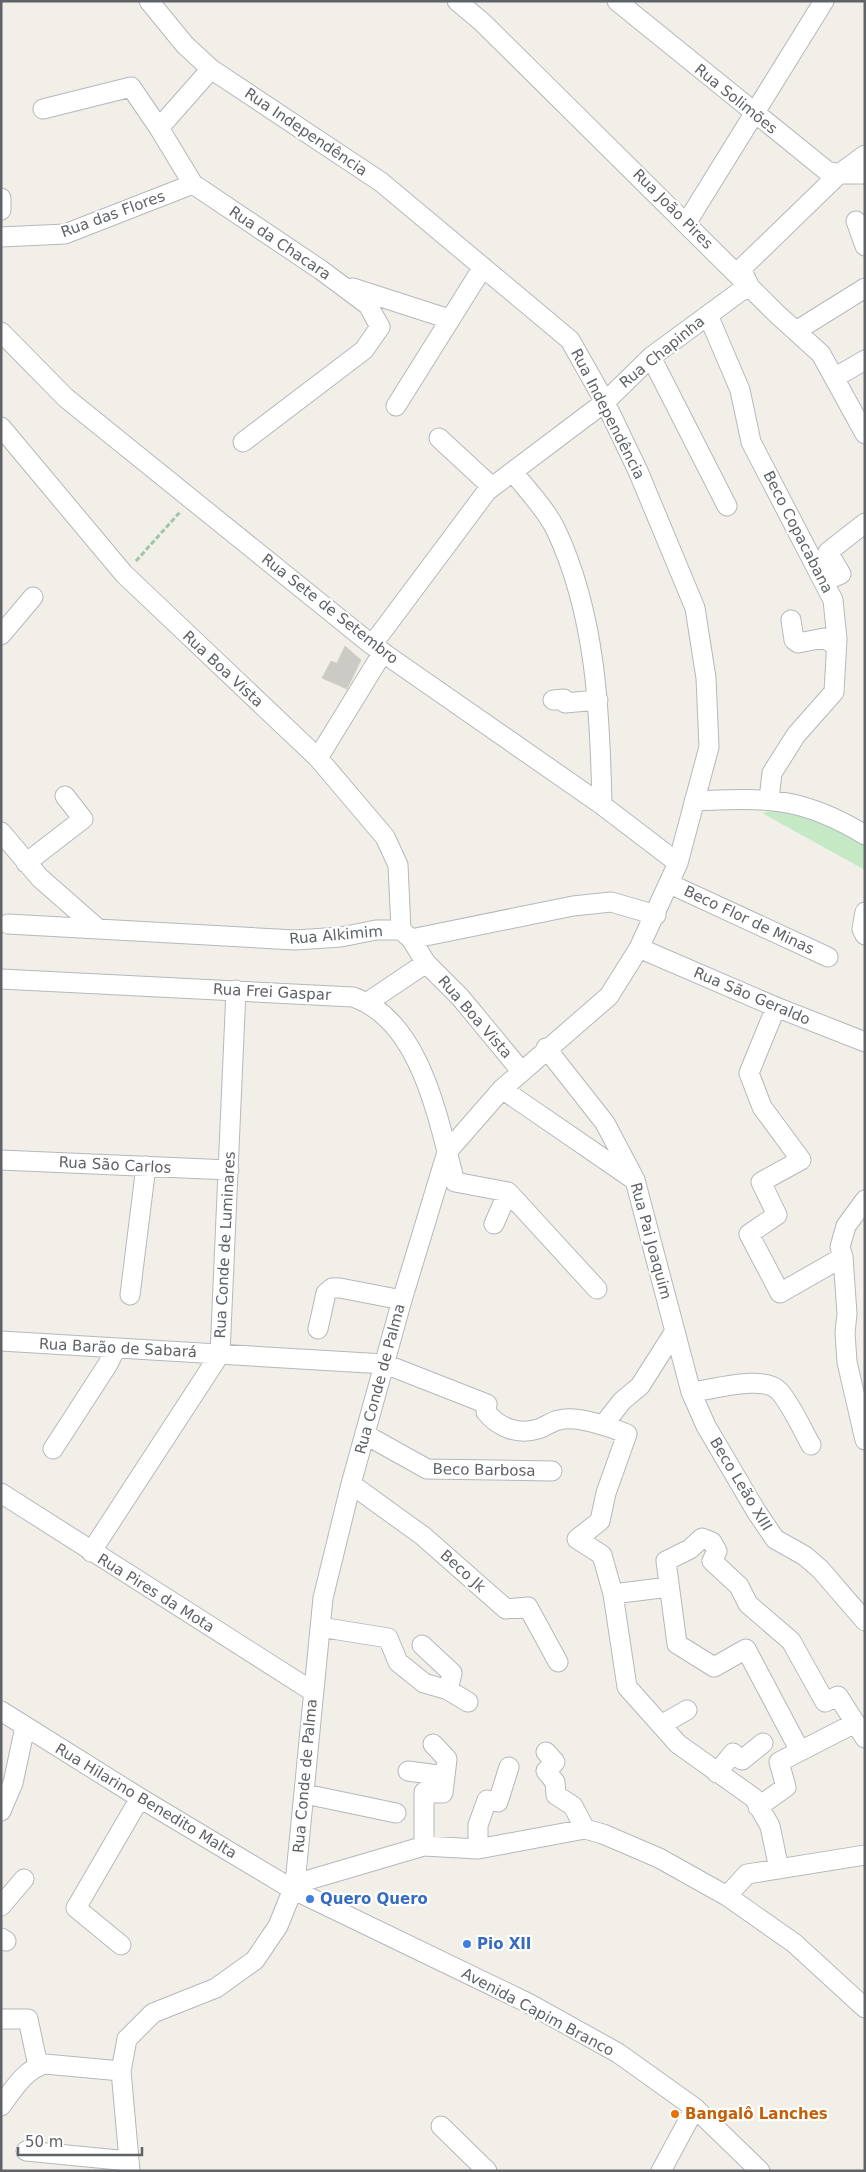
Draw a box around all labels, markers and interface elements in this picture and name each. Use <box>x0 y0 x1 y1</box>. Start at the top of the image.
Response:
street label: Rua Solimões <box>691 60 781 138</box>
street label: Rua Independência <box>241 84 371 180</box>
street label: Rua João Pires <box>629 165 717 253</box>
street label: Rua das Flores <box>59 187 168 241</box>
street label: Rua da Chacara <box>226 202 334 284</box>
street label: Rua Chapinha <box>616 312 708 392</box>
street label: Rua Independência <box>567 346 649 482</box>
street label: Beco Copacabana <box>759 468 837 596</box>
street label: Rua Sete de Setembro <box>258 550 402 668</box>
street label: Rua Boa Vista <box>179 627 267 711</box>
street label: Beco Flor de Minas <box>681 882 817 958</box>
street label: Rua Alkimim <box>288 922 384 948</box>
street label: Rua São Geraldo <box>691 963 813 1029</box>
street label: Rua Boa Vista <box>434 972 516 1062</box>
street label: Rua Frei Gaspar <box>212 980 332 1004</box>
street label: Rua Conde de Luminares <box>211 1151 239 1339</box>
street label: Rua São Carlos <box>58 1153 172 1177</box>
street label: Rua Pai Joaquim <box>627 1181 675 1301</box>
street label: Rua Conde de Palma <box>351 1302 409 1456</box>
street label: Rua Barão de Sabará <box>38 1335 198 1361</box>
street label: Beco Leão XIII <box>706 1434 776 1534</box>
street label: Beco Barbosa <box>432 1460 536 1480</box>
street label: Beco Jk <box>437 1546 490 1596</box>
street label: Rua Pires da Mota <box>94 1550 218 1636</box>
street label: Rua Conde de Palma <box>289 1698 321 1854</box>
street label: Rua Hilarino Benedito Malta <box>52 1739 240 1863</box>
place label: Quero Quero <box>320 1890 428 1908</box>
marker: Quero Quero <box>304 1893 316 1905</box>
place label: Pio XII <box>477 1935 531 1953</box>
marker: Pio XII <box>461 1938 473 1950</box>
street label: Avenida Capim Branco <box>459 1964 617 2060</box>
place label: Bangalô Lanches <box>685 2105 828 2123</box>
marker: Bangalô Lanches <box>669 2108 681 2120</box>
scale bar <box>18 2124 141 2156</box>
text: 50 m <box>25 2133 63 2151</box>

